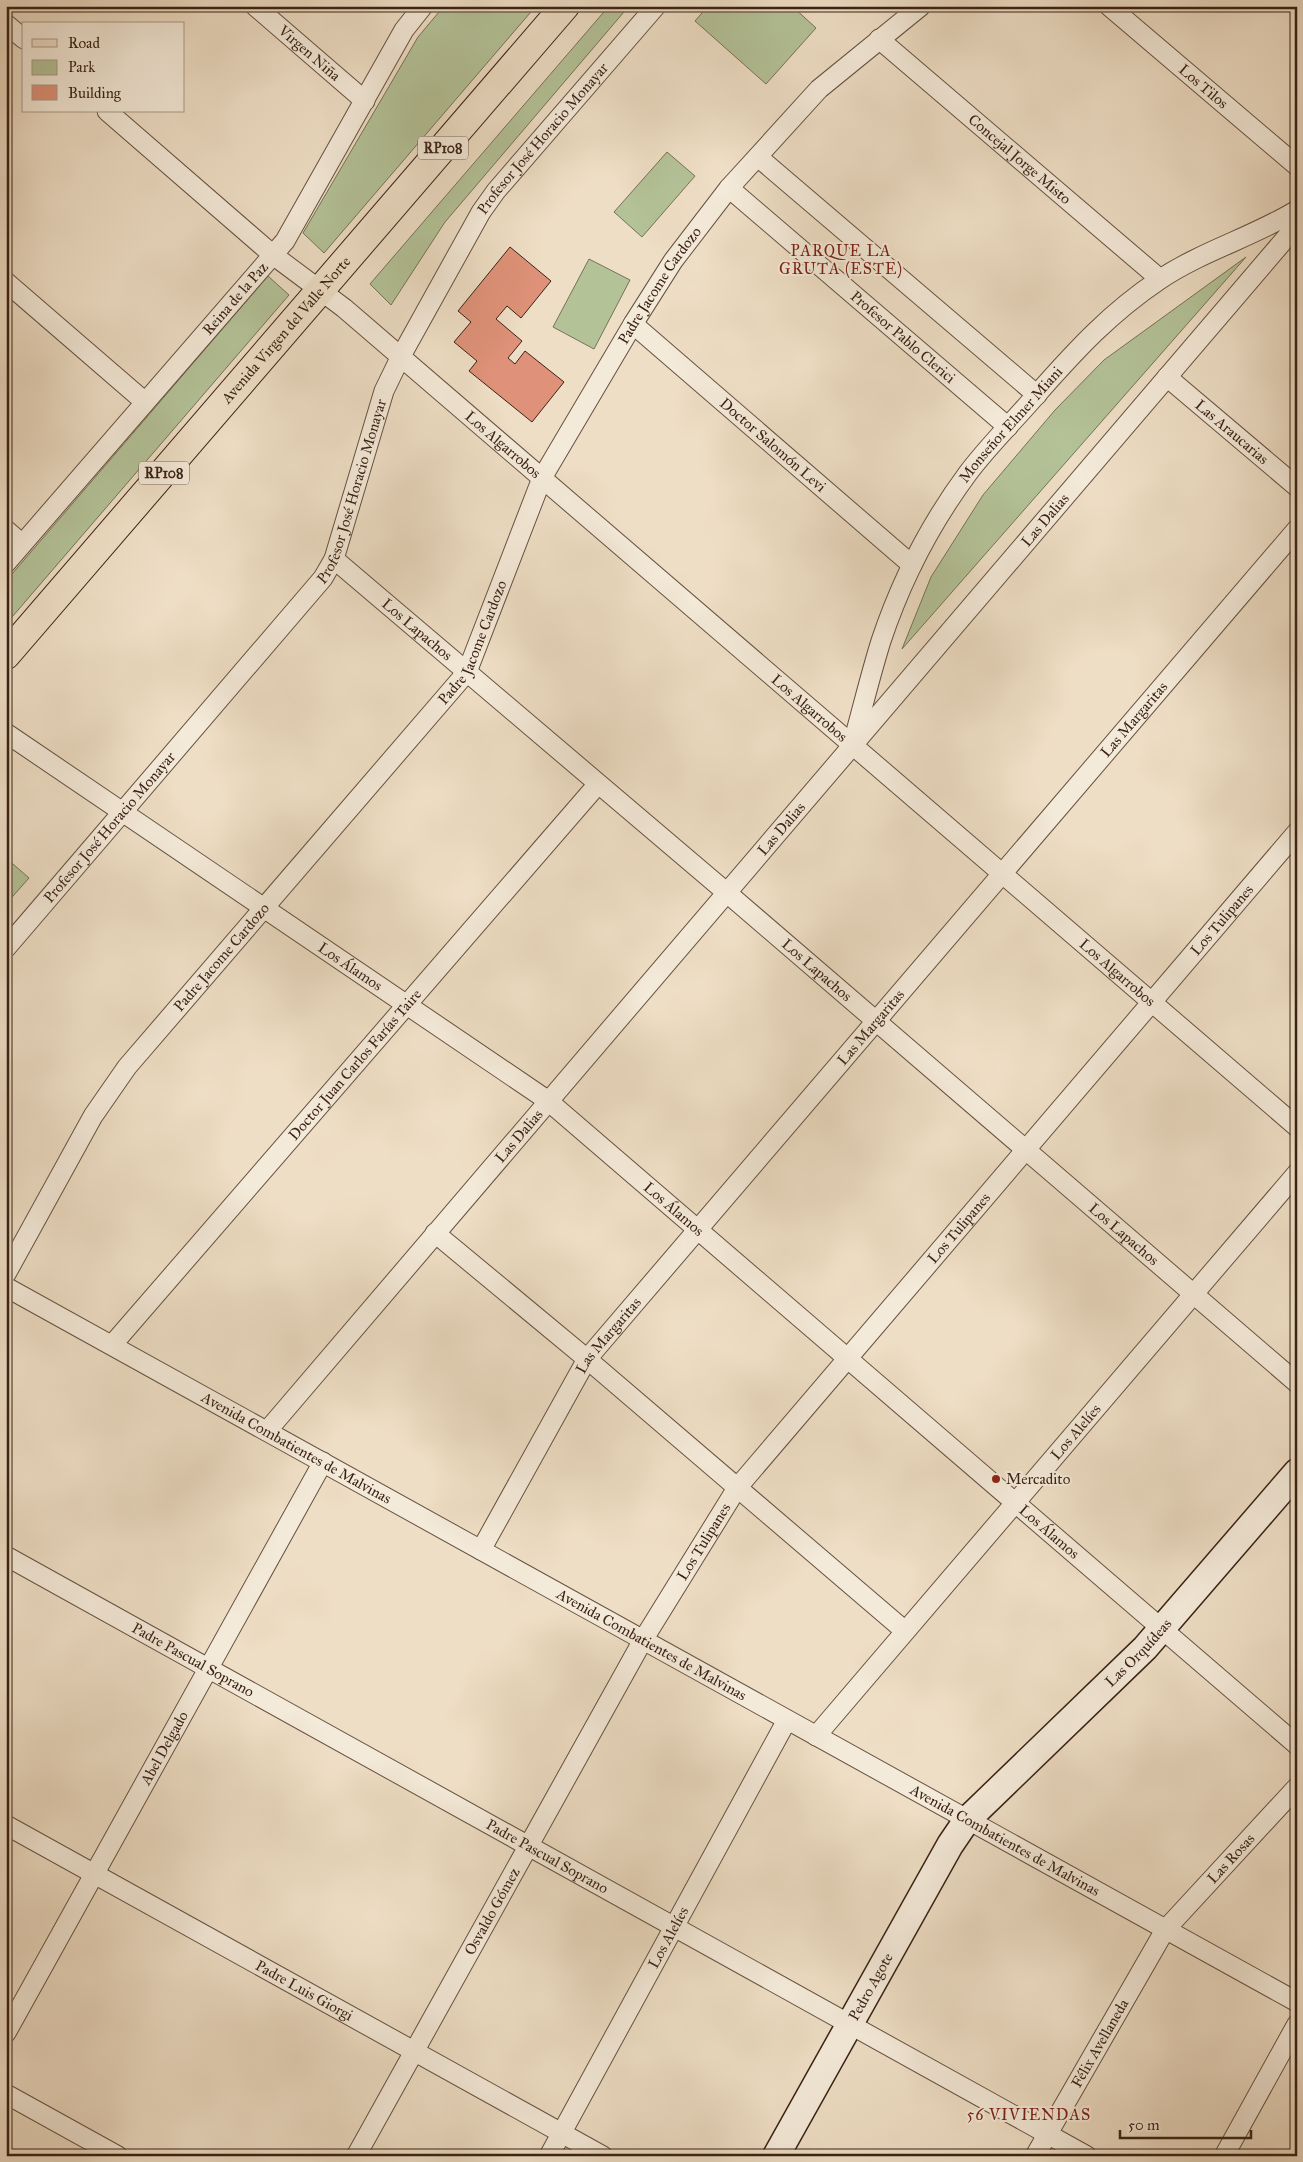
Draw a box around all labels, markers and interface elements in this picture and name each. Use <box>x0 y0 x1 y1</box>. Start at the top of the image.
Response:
street label: Virgen Niña <box>274 21 345 85</box>
legend <box>22 22 185 112</box>
text: Road <box>68 34 100 52</box>
text: Park <box>68 58 95 76</box>
street label: Profesor José Horacio Monayar <box>473 59 612 218</box>
street label: Los Tilos <box>1175 60 1232 112</box>
text: Building <box>68 84 122 102</box>
street label: Concejal Jorge Misto <box>965 110 1075 208</box>
road number: RP108 <box>418 136 468 160</box>
street label: Padre Jacome Cardozo <box>614 223 705 347</box>
district label: PARQUE LA GRUTA (ESTE) <box>779 241 903 279</box>
street label: Avenida Virgen del Valle Norte <box>217 253 354 408</box>
street label: Reina de la Paz <box>199 258 272 339</box>
street label: Profesor Pablo Clerici <box>847 287 959 387</box>
street label: Monseñor Elmer Miani <box>955 363 1066 486</box>
street label: Doctor Salomón Levi <box>716 394 830 496</box>
street label: Las Araucarias <box>1192 396 1272 468</box>
street label: Profesor José Horacio Monayar <box>313 397 390 588</box>
street label: Los Algarrobos <box>461 407 545 482</box>
road number: RP108 <box>139 462 189 484</box>
street label: Las Dalias <box>1017 490 1073 550</box>
street label: Padre Jacome Cardozo <box>434 578 511 708</box>
street label: Los Lapachos <box>378 595 456 664</box>
street label: Los Algarrobos <box>768 670 851 746</box>
street label: Las Margaritas <box>1097 678 1171 761</box>
street label: Profesor José Horacio Monayar <box>40 748 179 906</box>
street label: Las Dalias <box>754 798 809 859</box>
street label: Los Tulipanes <box>1187 881 1257 959</box>
street label: Padre Jacome Cardozo <box>170 899 273 1015</box>
street label: Los Lapachos <box>778 935 855 1005</box>
street label: Los Algarrobos <box>1076 935 1159 1010</box>
street label: Los Álamos <box>315 938 386 995</box>
street label: Doctor Juan Carlos Farías Taire <box>285 985 425 1144</box>
street label: Las Margaritas <box>833 986 908 1069</box>
street label: Las Dalias <box>491 1106 547 1166</box>
street label: Los Álamos <box>640 1178 708 1240</box>
street label: Los Tulipanes <box>924 1189 994 1267</box>
street label: Los Lapachos <box>1085 1199 1162 1269</box>
street label: Las Margaritas <box>572 1294 645 1377</box>
street label: Avenida Combatientes de Malvinas <box>198 1388 394 1508</box>
street label: Los Alelíes <box>1047 1400 1105 1463</box>
place label: Mercadito <box>1006 1470 1071 1488</box>
marker: Mercadito <box>990 1473 1002 1485</box>
street label: Los Tulipanes <box>673 1500 734 1584</box>
street label: Los Álamos <box>1015 1501 1083 1563</box>
street label: Avenida Combatientes de Malvinas <box>553 1584 750 1704</box>
street label: Las Orquídeas <box>1101 1615 1175 1691</box>
street label: Padre Pascual Soprano <box>129 1619 258 1701</box>
street label: Abel Delgado <box>136 1708 192 1789</box>
street label: Avenida Combatientes de Malvinas <box>906 1780 1103 1900</box>
street label: Padre Pascual Soprano <box>483 1815 612 1898</box>
street label: Las Rosas <box>1203 1830 1258 1887</box>
street label: Osvaldo Gómez <box>461 1864 524 1958</box>
street label: Los Alelíes <box>644 1903 692 1971</box>
street label: Pedro Agote <box>845 1950 897 2024</box>
street label: Padre Luis Giorgi <box>252 1956 356 2025</box>
street label: Félix Avellaneda <box>1067 1995 1133 2091</box>
district label: 56 VIVIENDAS <box>967 2105 1091 2124</box>
scale bar <box>1120 2107 1252 2139</box>
text: 50 m <box>1128 2116 1160 2134</box>

